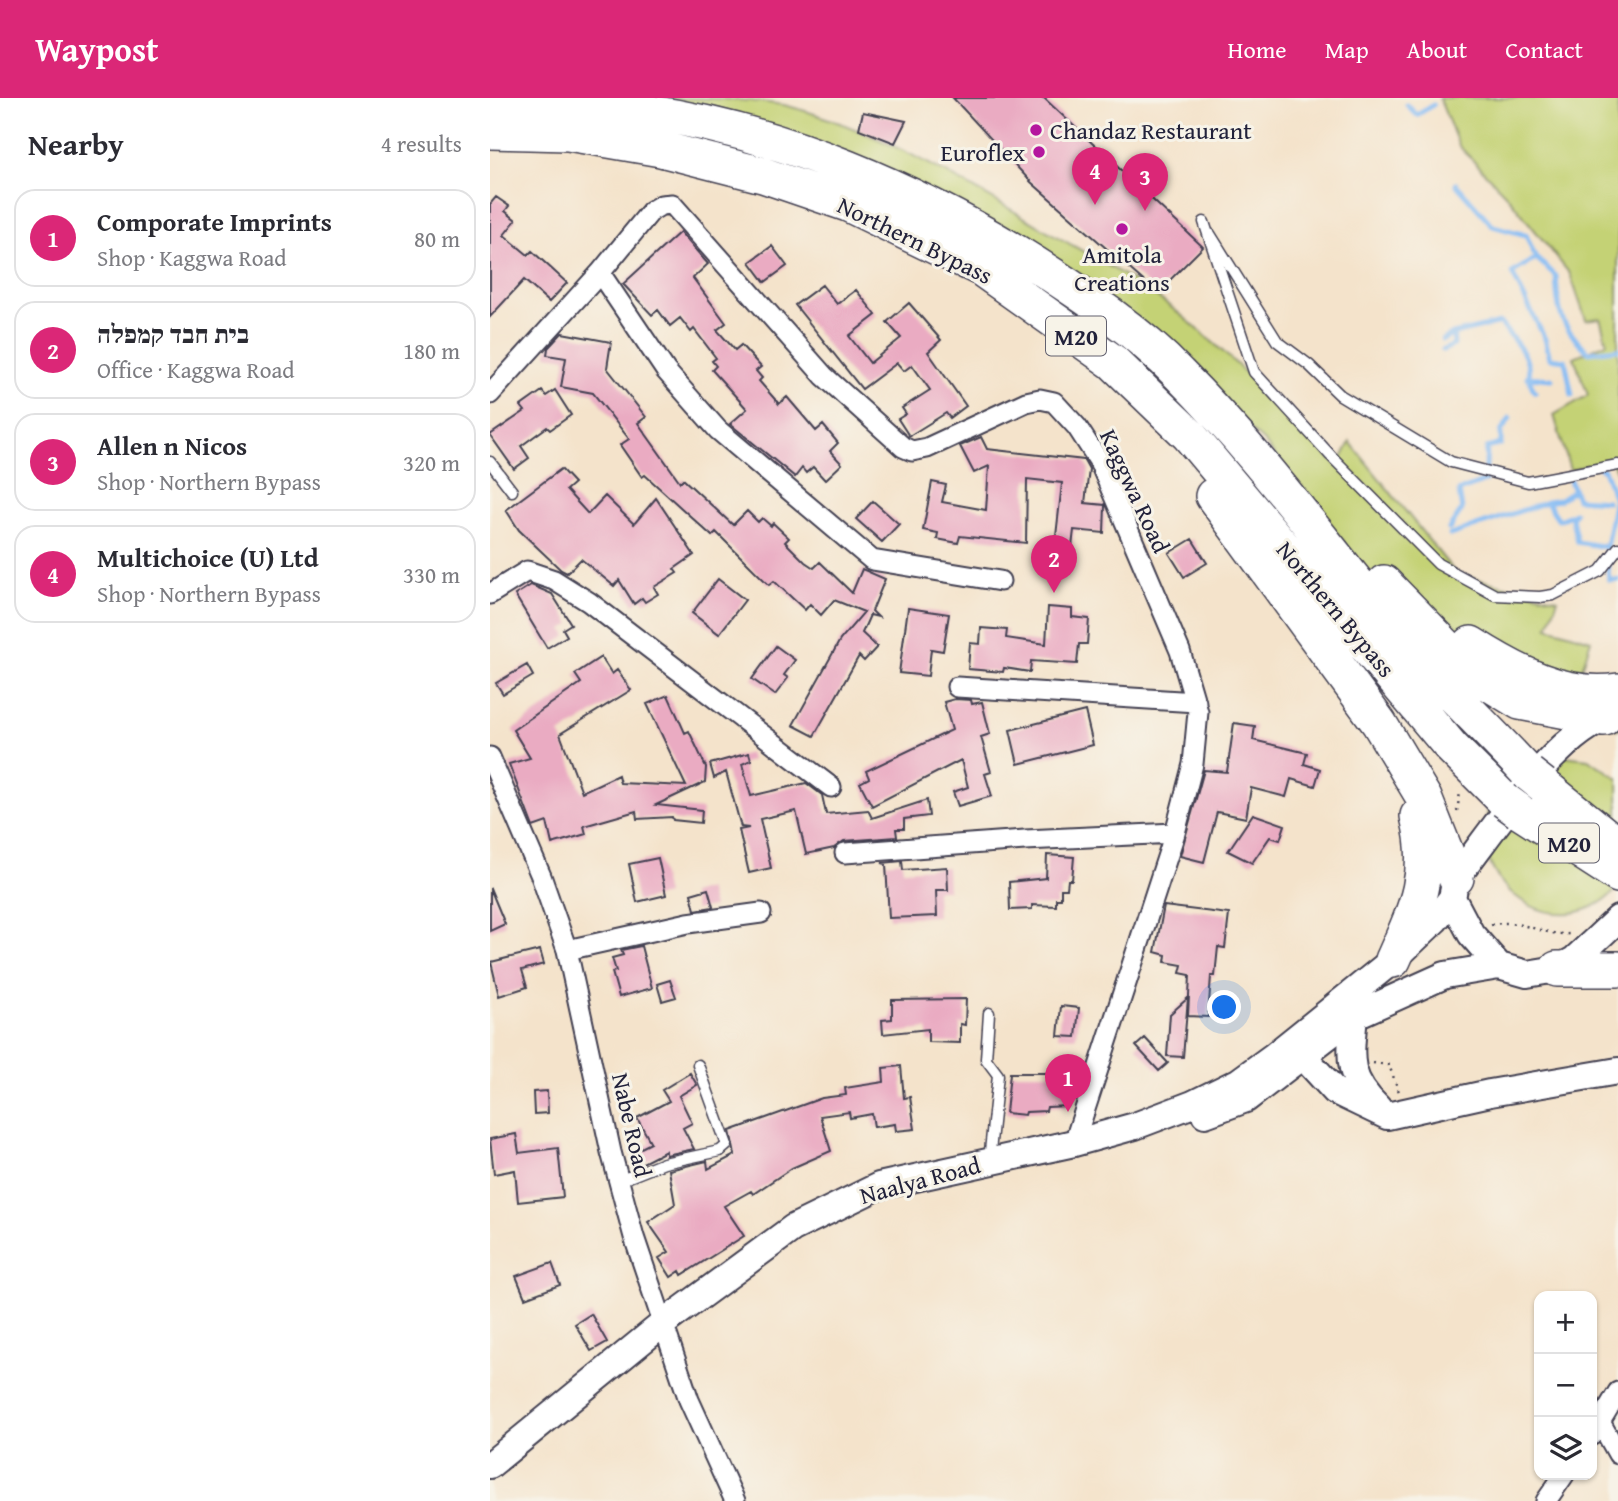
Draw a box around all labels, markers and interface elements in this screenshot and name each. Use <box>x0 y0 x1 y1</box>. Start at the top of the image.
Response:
text: Waypost <box>35 25 159 73</box>
text: Home <box>1228 32 1287 67</box>
text: Map <box>1325 32 1369 67</box>
text: About <box>1407 32 1467 67</box>
text: Contact <box>1505 32 1583 67</box>
place label: Chandaz Restaurant <box>1050 113 1252 148</box>
text: Nearby <box>28 122 124 166</box>
marker: Chandaz Restaurant <box>1028 122 1044 138</box>
text: 4 results <box>381 127 462 160</box>
place label: Euroflex <box>941 135 1026 170</box>
marker: Euroflex <box>1031 144 1047 160</box>
pin: 4 <box>1072 147 1118 205</box>
pin: 3 <box>1122 153 1168 211</box>
street label: Northern Bypass <box>832 187 998 293</box>
text: Comporate Imprints <box>97 202 332 241</box>
marker: Amitola Creations <box>1114 221 1130 237</box>
text: 1 <box>47 222 59 255</box>
text: 80 m <box>414 222 460 255</box>
place label: Amitola Creations <box>1074 237 1170 300</box>
text: Shop · Kaggwa Road <box>97 241 287 274</box>
text: בית חבד קמפלה <box>97 314 249 353</box>
road number: M20 <box>1046 316 1106 356</box>
text: 2 <box>47 334 59 367</box>
text: 180 m <box>403 334 460 367</box>
text: Office · Kaggwa Road <box>97 353 295 386</box>
street label: Kaggwa Road <box>1091 423 1179 559</box>
text: Allen n Nicos <box>97 426 247 465</box>
text: 3 <box>47 446 59 479</box>
text: 320 m <box>403 446 460 479</box>
text: Shop · Northern Bypass <box>97 465 321 498</box>
street label: Northern Bypass <box>1268 533 1404 685</box>
pin: 2 <box>1031 535 1077 593</box>
text: Multichoice (U) Ltd <box>97 538 319 577</box>
text: 4 <box>47 558 59 591</box>
text: 330 m <box>403 558 460 591</box>
text: Shop · Northern Bypass <box>97 577 321 610</box>
road number: M20 <box>1539 824 1599 862</box>
your location <box>1207 990 1241 1024</box>
pin: 1 <box>1045 1054 1091 1112</box>
street label: Nabe Road <box>603 1069 661 1181</box>
street label: Naalya Road <box>856 1147 984 1213</box>
map controls <box>1534 1291 1597 1480</box>
button: + <box>1534 1291 1597 1354</box>
button: − <box>1534 1354 1597 1417</box>
button: layers <box>1534 1417 1597 1480</box>

